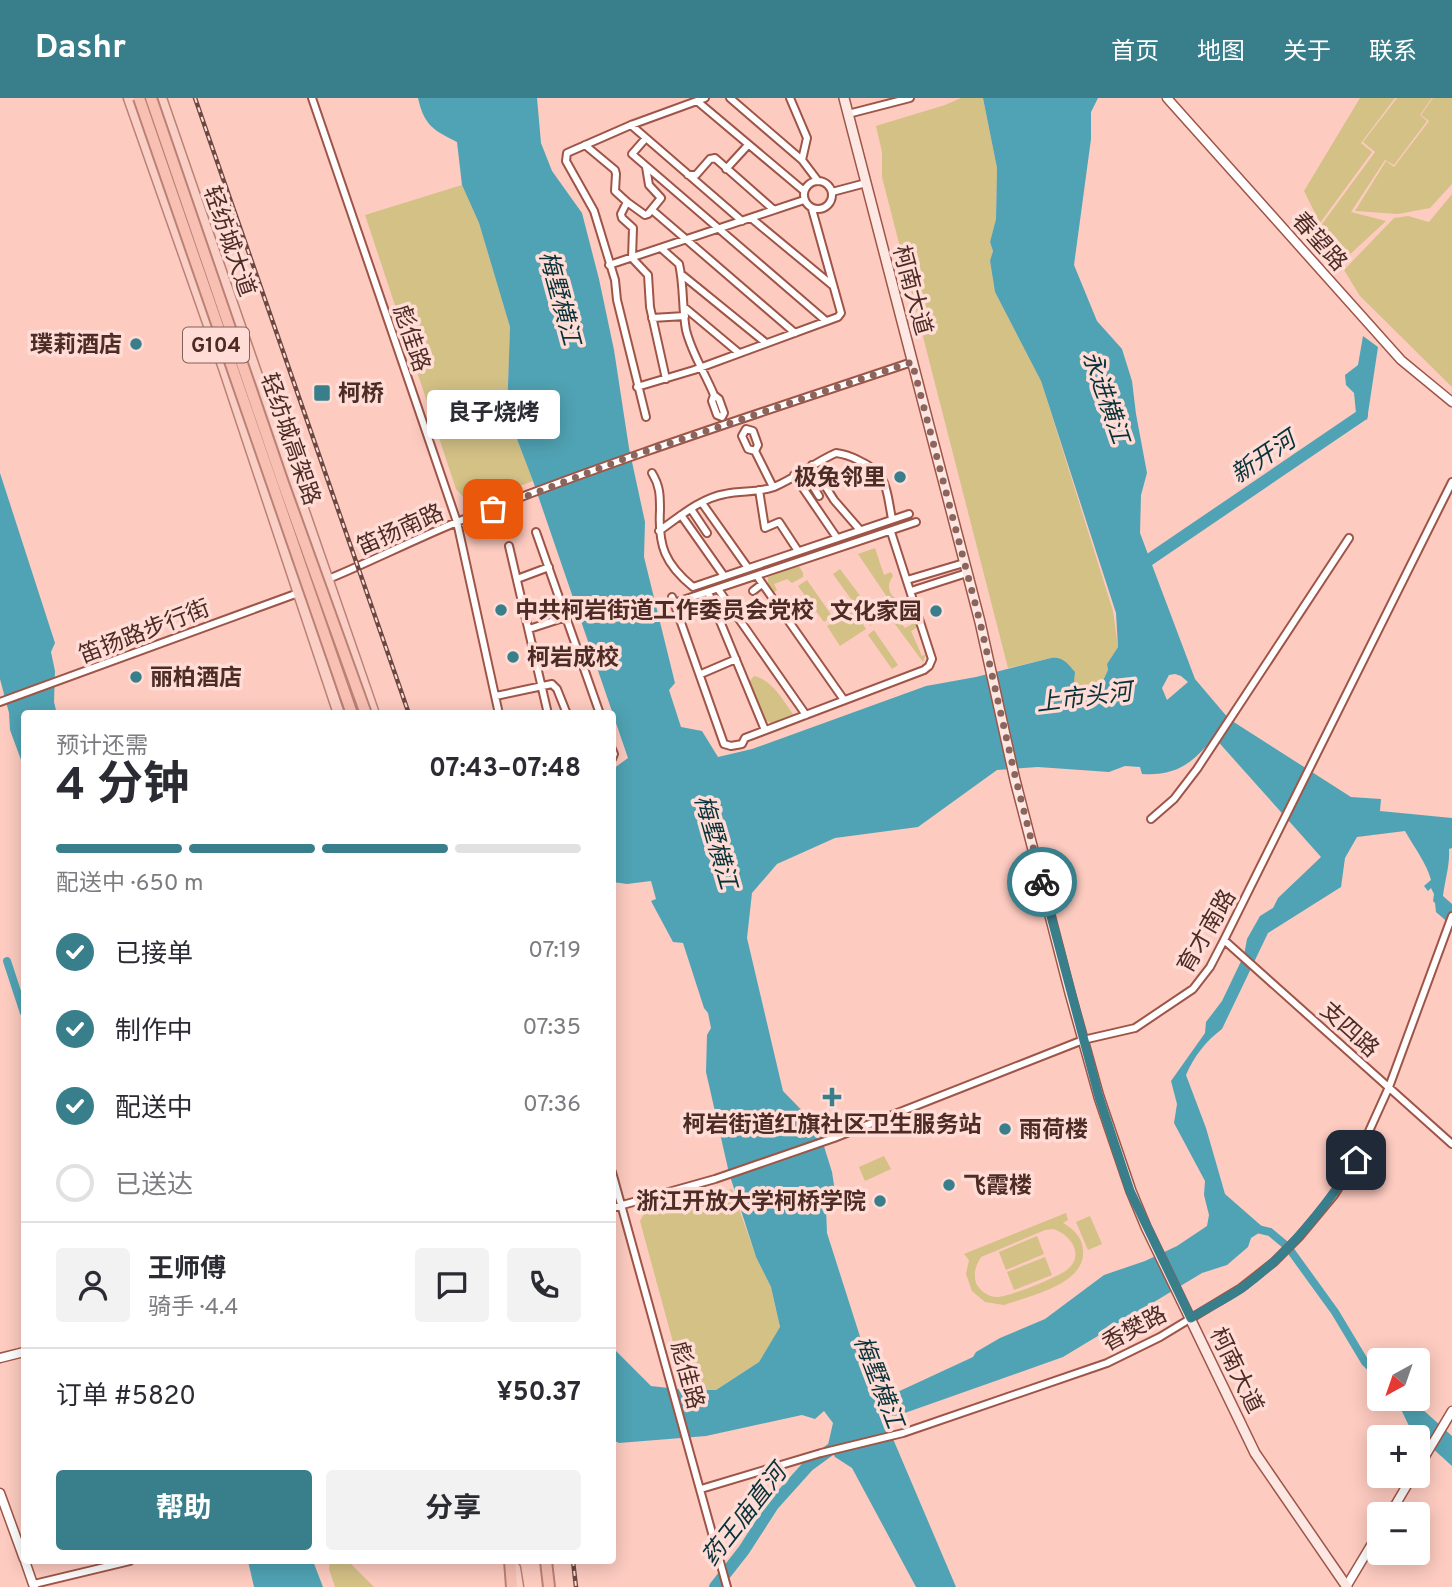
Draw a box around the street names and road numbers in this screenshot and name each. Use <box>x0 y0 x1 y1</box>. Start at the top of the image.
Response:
street label: 轻纺城大道 <box>195 183 260 301</box>
street label: 春望路 <box>1284 207 1352 278</box>
street label: 柯南大道 <box>885 242 936 339</box>
street label: 彪佳路 <box>385 301 435 376</box>
road number: G104 <box>183 328 249 362</box>
street label: 轻纺城高架路 <box>252 370 325 510</box>
street label: 笛扬南路 <box>353 499 449 563</box>
street label: 笛扬路步行街 <box>75 595 215 672</box>
street label: 育才南路 <box>1173 885 1244 979</box>
street label: 支四路 <box>1313 997 1384 1065</box>
street label: 香樊路 <box>1098 1301 1172 1359</box>
street label: 柯南大道 <box>1202 1323 1268 1419</box>
street label: 彪佳路 <box>663 1339 709 1413</box>

